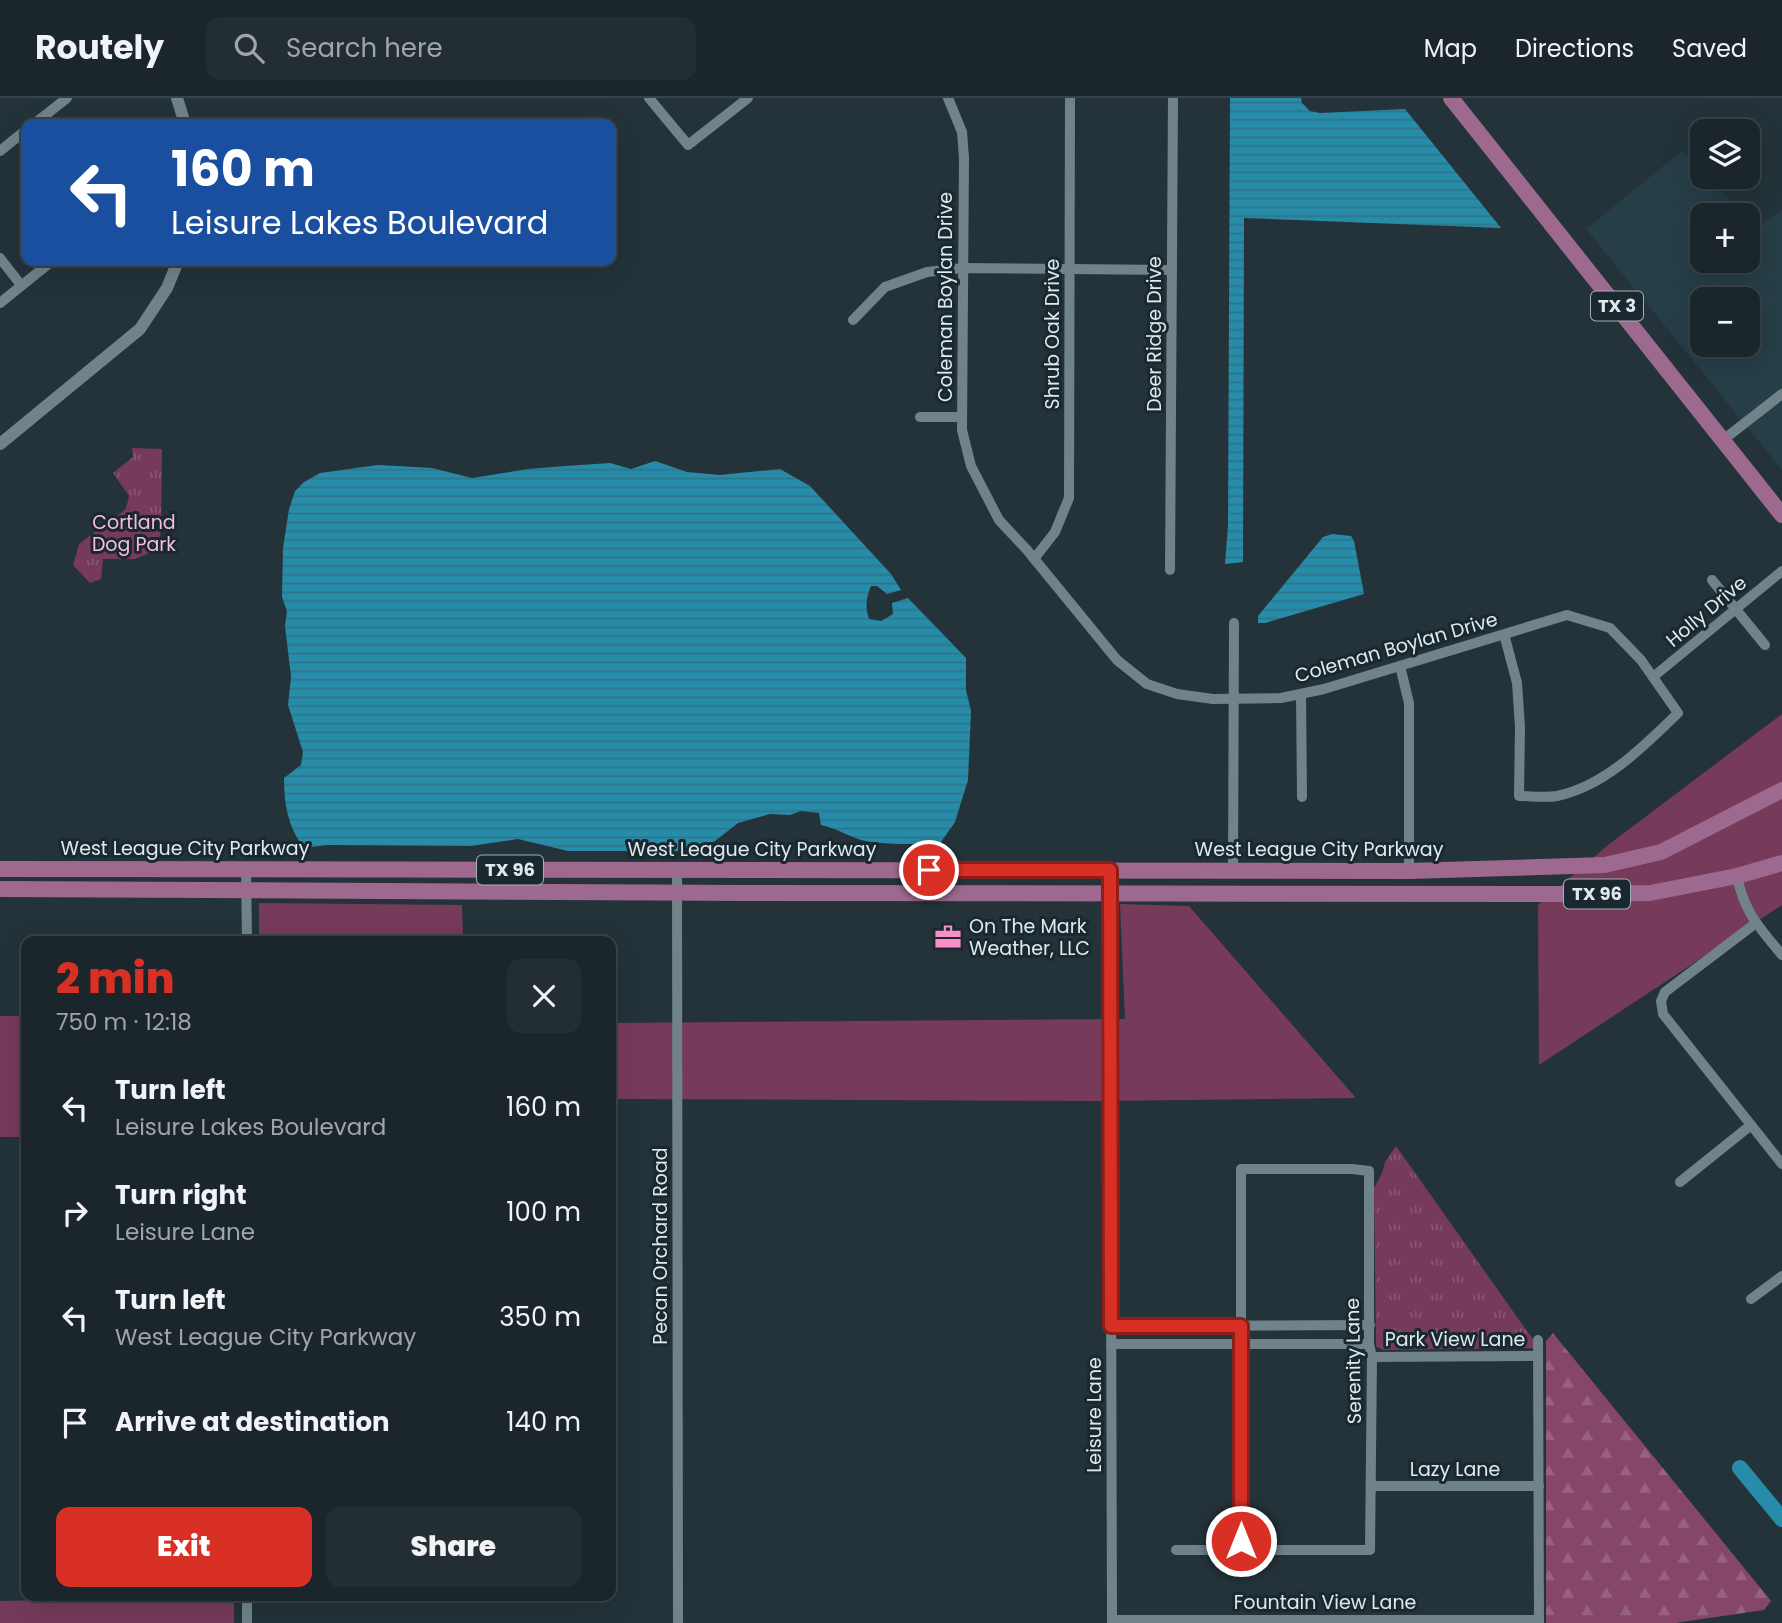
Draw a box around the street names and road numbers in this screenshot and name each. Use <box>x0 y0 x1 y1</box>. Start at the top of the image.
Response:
street label: Coleman Boylan Drive <box>932 192 959 402</box>
street label: Deer Ridge Drive <box>1141 256 1168 412</box>
street label: Shrub Oak Drive <box>1039 259 1066 409</box>
road number: TX 3 <box>1591 292 1643 321</box>
street label: Holly Drive <box>1660 570 1753 653</box>
street label: Coleman Boylan Drive <box>1292 606 1501 689</box>
street label: West League City Parkway <box>61 835 310 862</box>
street label: West League City Parkway <box>628 836 877 863</box>
street label: West League City Parkway <box>1195 836 1444 863</box>
road number: TX 96 <box>477 856 543 884</box>
road number: TX 96 <box>1564 880 1630 908</box>
street label: Pecan Orchard Road <box>647 1147 674 1345</box>
street label: Serenity Lane <box>1339 1298 1368 1424</box>
street label: Park View Lane <box>1385 1326 1525 1353</box>
street label: Leisure Lane <box>1081 1357 1108 1473</box>
street label: Lazy Lane <box>1410 1456 1500 1483</box>
street label: Fountain View Lane <box>1234 1589 1416 1616</box>

